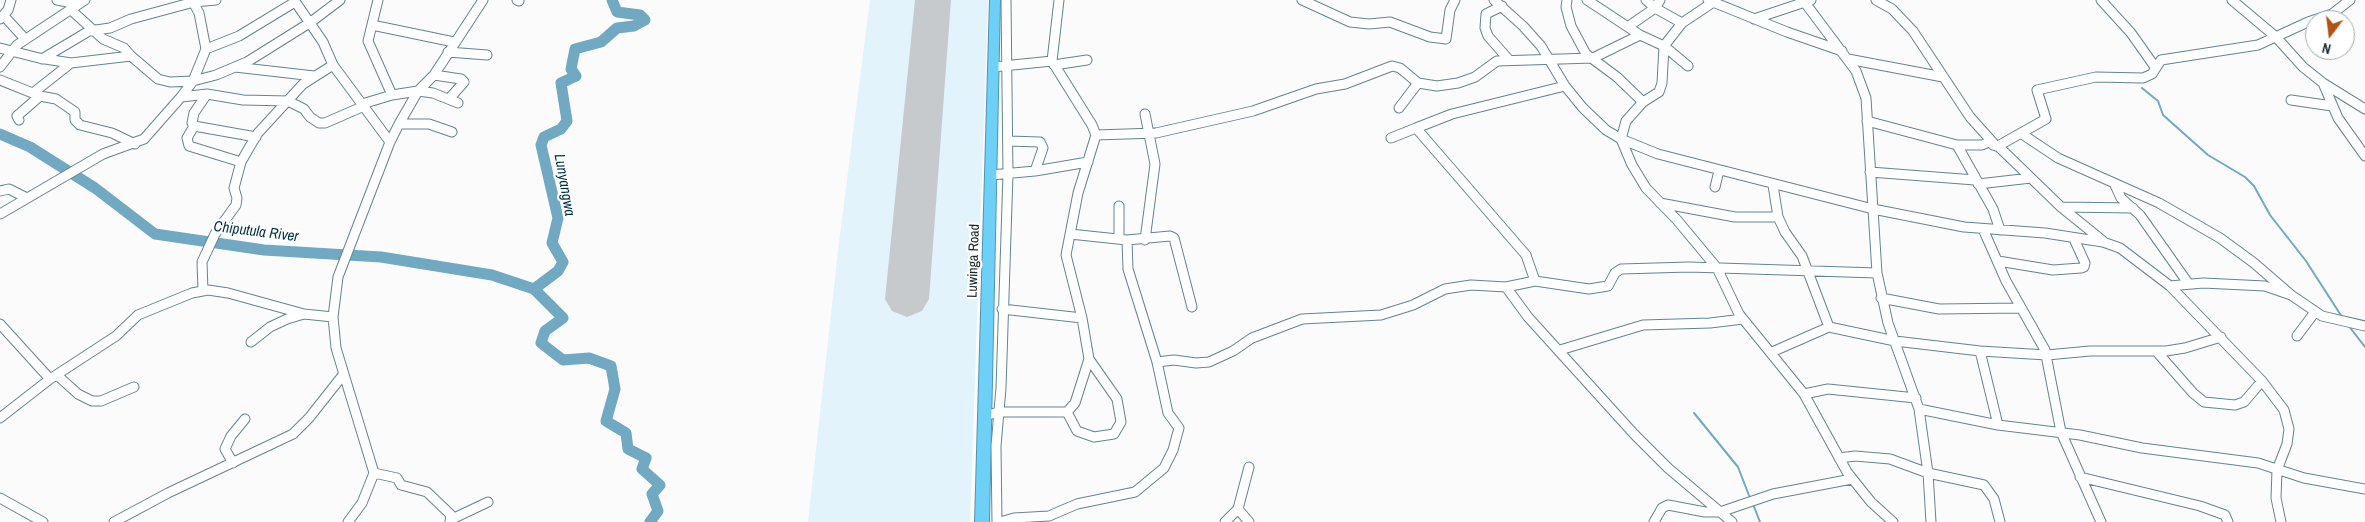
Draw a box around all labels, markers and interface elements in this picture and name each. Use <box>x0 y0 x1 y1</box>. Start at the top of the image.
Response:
north arrow <box>2305 10 2355 60</box>
text: N <box>2320 39 2333 58</box>
water label: Lunyangwa <box>550 152 578 218</box>
water label: Chiputula River <box>212 218 300 246</box>
street label: Luwinga Road <box>964 224 984 298</box>

